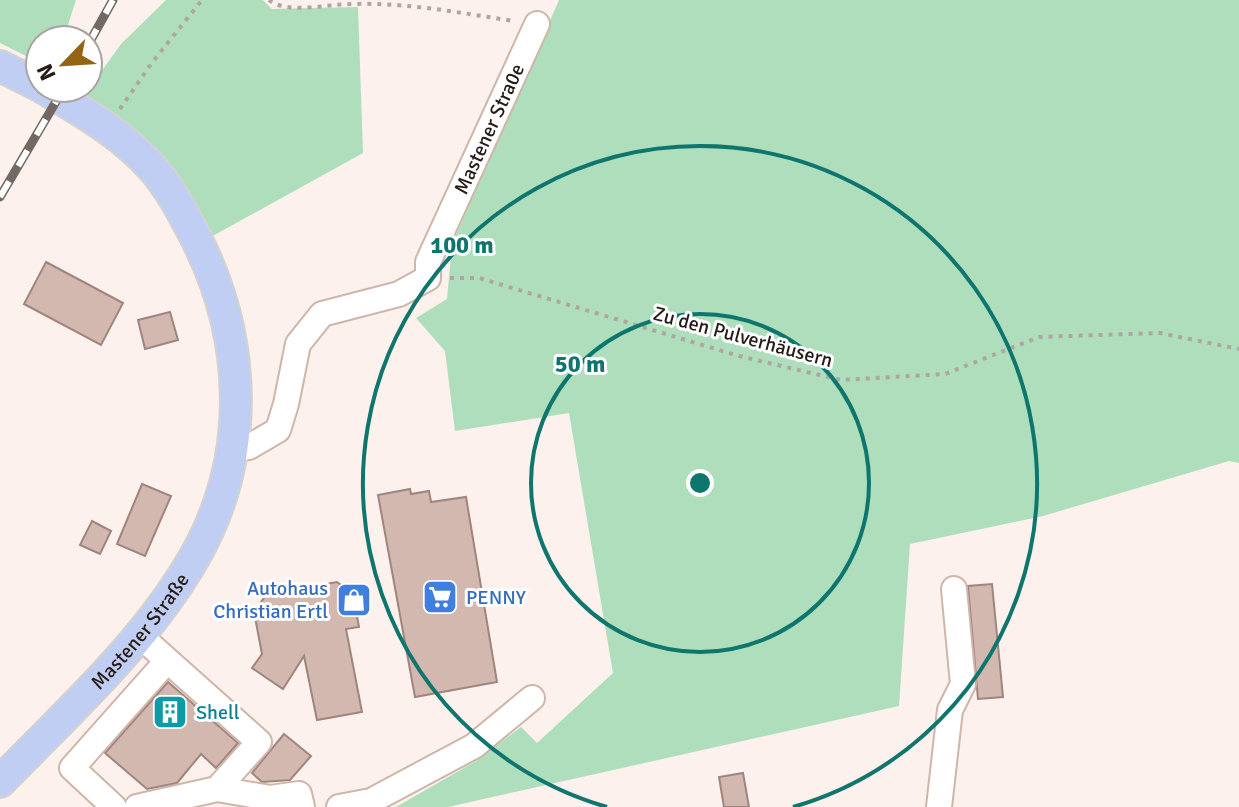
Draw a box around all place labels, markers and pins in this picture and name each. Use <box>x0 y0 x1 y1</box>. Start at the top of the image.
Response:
centre of rings <box>686 469 714 497</box>
place label: Autohaus Christian Ertl <box>213 576 328 624</box>
supermarket icon: PENNY <box>421 578 459 616</box>
shop icon: Autohaus Christian Ertl <box>335 581 373 619</box>
place label: PENNY <box>466 585 526 610</box>
building icon: Shell <box>151 693 189 731</box>
place label: Shell <box>196 700 240 725</box>

